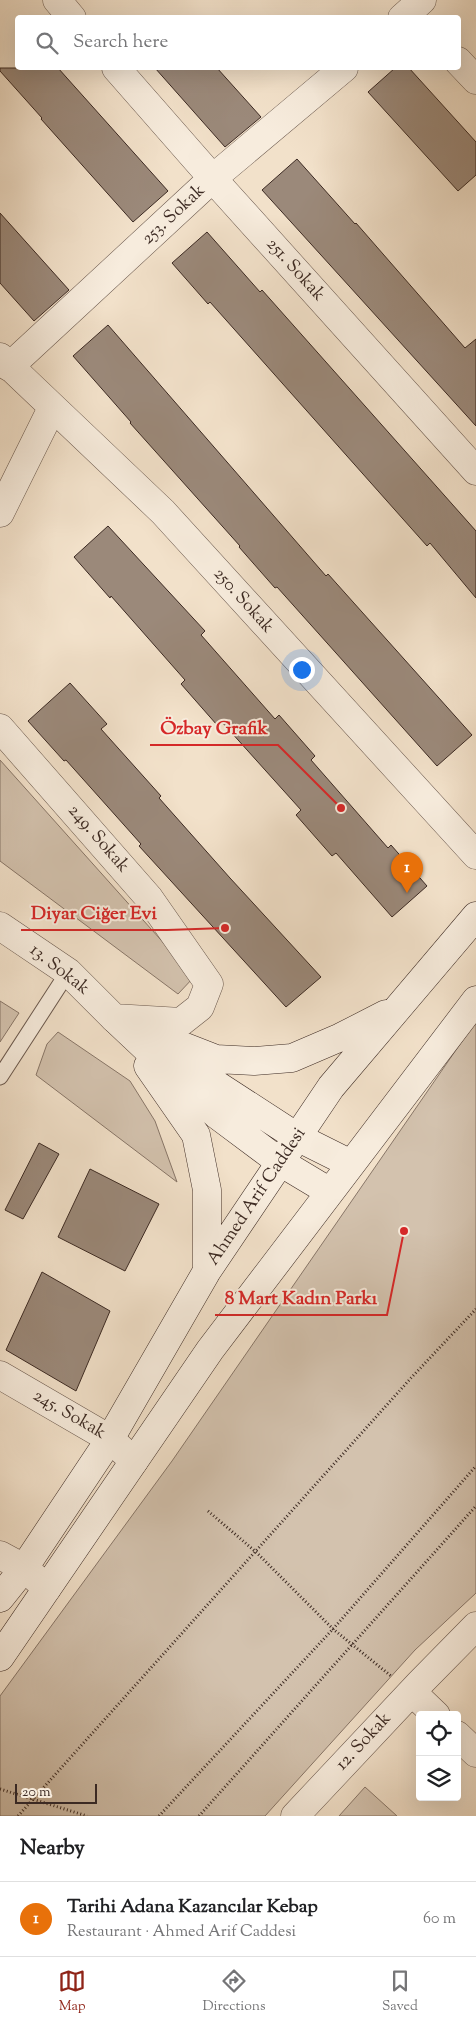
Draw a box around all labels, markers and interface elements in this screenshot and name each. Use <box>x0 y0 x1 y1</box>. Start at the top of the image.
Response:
search box <box>15 15 461 70</box>
icon: search <box>33 29 61 57</box>
text: Search here <box>73 29 168 56</box>
street label: 253. Sokak <box>136 179 212 251</box>
street label: 251. Sokak <box>259 233 331 308</box>
street label: 250. Sokak <box>206 562 280 640</box>
your location <box>289 657 315 683</box>
callout: Özbay Grafik <box>150 711 278 745</box>
text: Özbay Grafik <box>160 716 268 743</box>
street label: 249. Sokak <box>61 799 135 879</box>
pin: 1 <box>391 852 423 893</box>
callout: Diyar Ciğer Evi <box>21 896 167 930</box>
text: Diyar Ciğer Evi <box>31 901 158 928</box>
street label: 13. Sokak <box>23 938 95 1002</box>
street label: Ahmed Arif Caddesi <box>201 1123 313 1271</box>
callout: 8 Mart Kadın Parkı <box>215 1281 387 1315</box>
text: 8 Mart Kadın Parkı <box>225 1286 378 1313</box>
street label: 245. Sokak <box>28 1384 110 1446</box>
street label: 12. Sokak <box>330 1707 398 1777</box>
map controls <box>416 1711 461 1801</box>
button: locate <box>416 1711 461 1756</box>
button: layers <box>416 1756 461 1801</box>
scale bar <box>15 1781 98 1804</box>
text: 20 m <box>22 1783 51 1803</box>
text: Nearby <box>20 1834 85 1864</box>
text: Tarihi Adana Kazancılar Kebap <box>67 1894 318 1921</box>
text: 1 <box>33 1908 39 1931</box>
text: 60 m <box>423 1908 456 1931</box>
text: Restaurant · Ahmed Arif Caddesi <box>67 1921 296 1944</box>
tab: Map <box>58 1967 86 2017</box>
tab: Directions <box>202 1967 266 2017</box>
tab: Saved <box>382 1967 418 2017</box>

